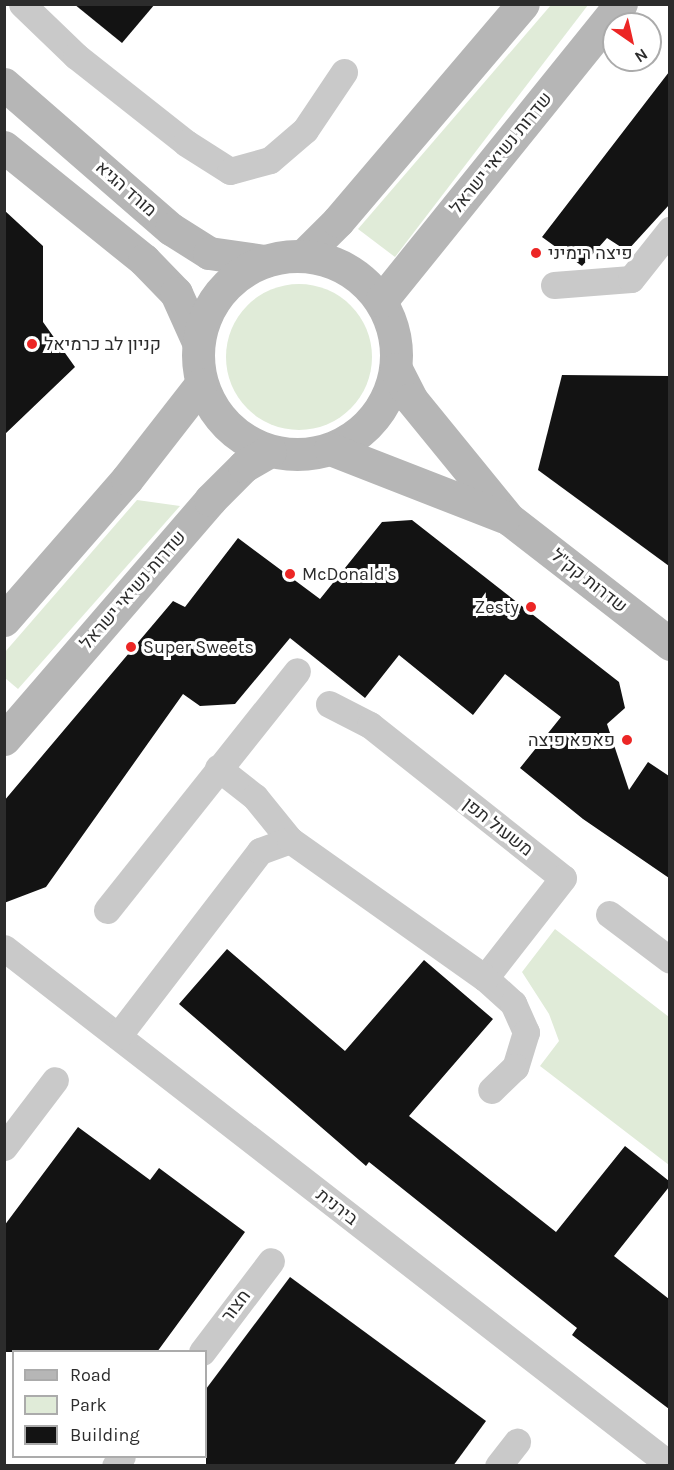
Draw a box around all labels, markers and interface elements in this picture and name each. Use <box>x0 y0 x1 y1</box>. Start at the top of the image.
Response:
north arrow <box>602 12 662 72</box>
text: N <box>631 45 651 67</box>
street label: שדרות נשיאי ישראל <box>445 88 557 218</box>
street label: מורד הגיא <box>91 157 161 221</box>
place label: פיצה רימיני <box>548 242 632 264</box>
marker: פיצה רימיני <box>529 246 543 260</box>
place label: קניון לב כרמיאל <box>44 333 161 355</box>
marker: קניון לב כרמיאל <box>25 337 39 351</box>
street label: שדרות נשיאי ישראל <box>76 526 190 654</box>
street label: שדרות קק"ל <box>547 545 631 617</box>
place label: McDonald's <box>302 563 397 585</box>
marker: McDonald's <box>283 567 297 581</box>
place label: Zesty <box>475 596 519 618</box>
marker: Zesty <box>524 600 538 614</box>
place label: Super Sweets <box>143 636 254 658</box>
marker: Super Sweets <box>124 640 138 654</box>
place label: פאפא פיצה <box>528 729 615 751</box>
marker: פאפא פיצה <box>620 733 634 747</box>
street label: משעול תפן <box>459 793 537 861</box>
street label: בירנית <box>312 1184 362 1230</box>
street label: חצור <box>217 1286 255 1326</box>
legend <box>12 1350 207 1458</box>
text: Road <box>70 1364 111 1386</box>
text: Park <box>70 1394 107 1416</box>
text: Building <box>70 1424 140 1446</box>

